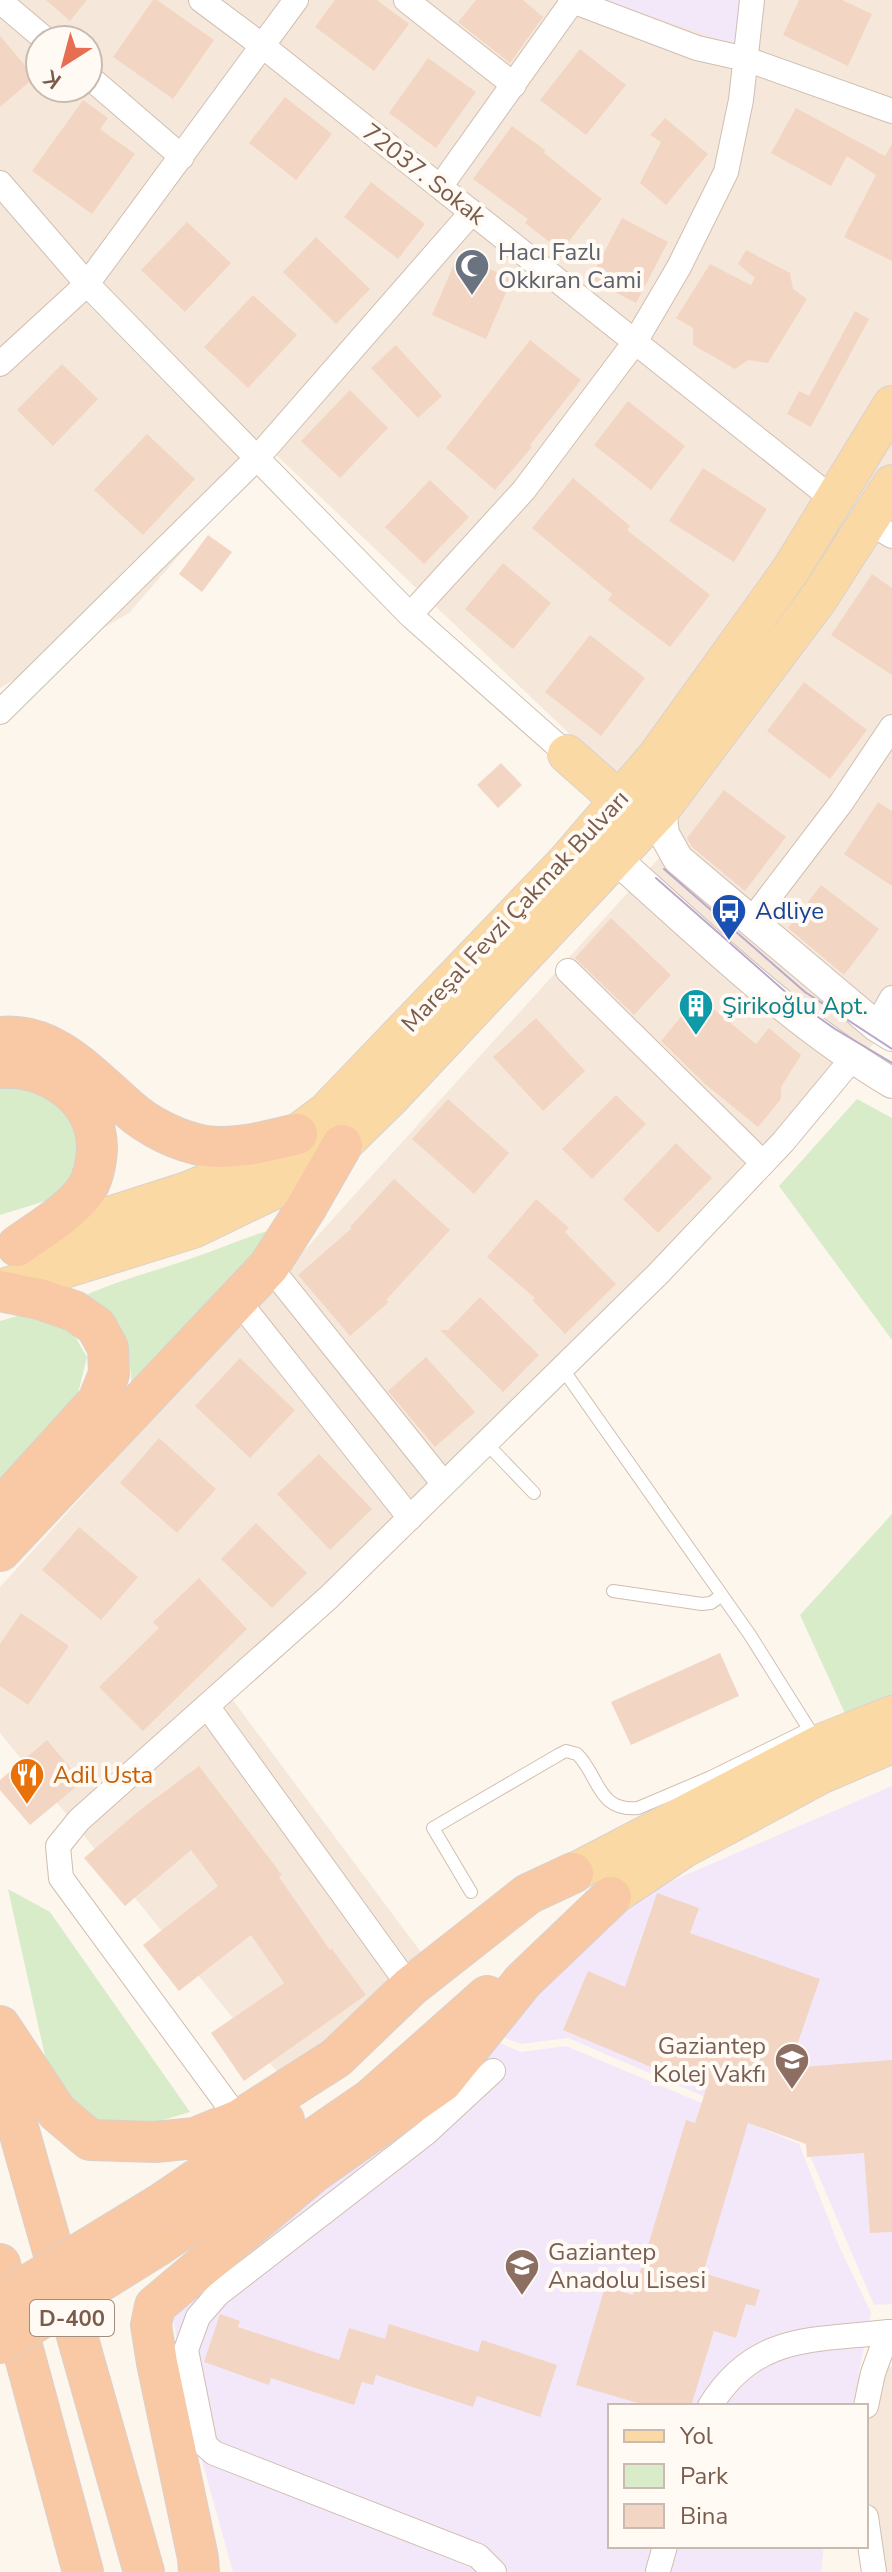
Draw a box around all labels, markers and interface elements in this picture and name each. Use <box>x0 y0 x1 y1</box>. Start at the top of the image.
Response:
north arrow <box>24 24 104 104</box>
text: K <box>37 62 68 96</box>
street label: 72037. Sokak <box>356 116 493 233</box>
place label: Hacı Fazlı Okkıran Cami <box>498 236 642 296</box>
mosque icon: Hacı Fazlı Okkıran Cami <box>453 247 491 297</box>
street label: Mareşal Fevzi Çakmak Bulvarı <box>394 783 636 1039</box>
bus stop icon: Adliye <box>710 892 748 942</box>
place label: Adliye <box>755 895 824 927</box>
building icon: Şirikoğlu Apt. <box>677 987 715 1037</box>
place label: Şirikoğlu Apt. <box>722 990 868 1022</box>
restaurant icon: Adil Usta <box>8 1756 46 1806</box>
place label: Adil Usta <box>53 1759 153 1791</box>
place label: Gaziantep Kolej Vakfı <box>653 2030 766 2090</box>
school or university icon: Gaziantep Kolej Vakfı <box>773 2041 811 2091</box>
place label: Gaziantep Anadolu Lisesi <box>548 2236 706 2296</box>
school or university icon: Gaziantep Anadolu Lisesi <box>503 2247 541 2297</box>
road number: D-400 <box>30 2300 114 2336</box>
legend <box>608 2404 868 2548</box>
text: Yol <box>679 2420 713 2452</box>
text: Park <box>680 2460 729 2492</box>
text: Bina <box>680 2500 728 2532</box>

